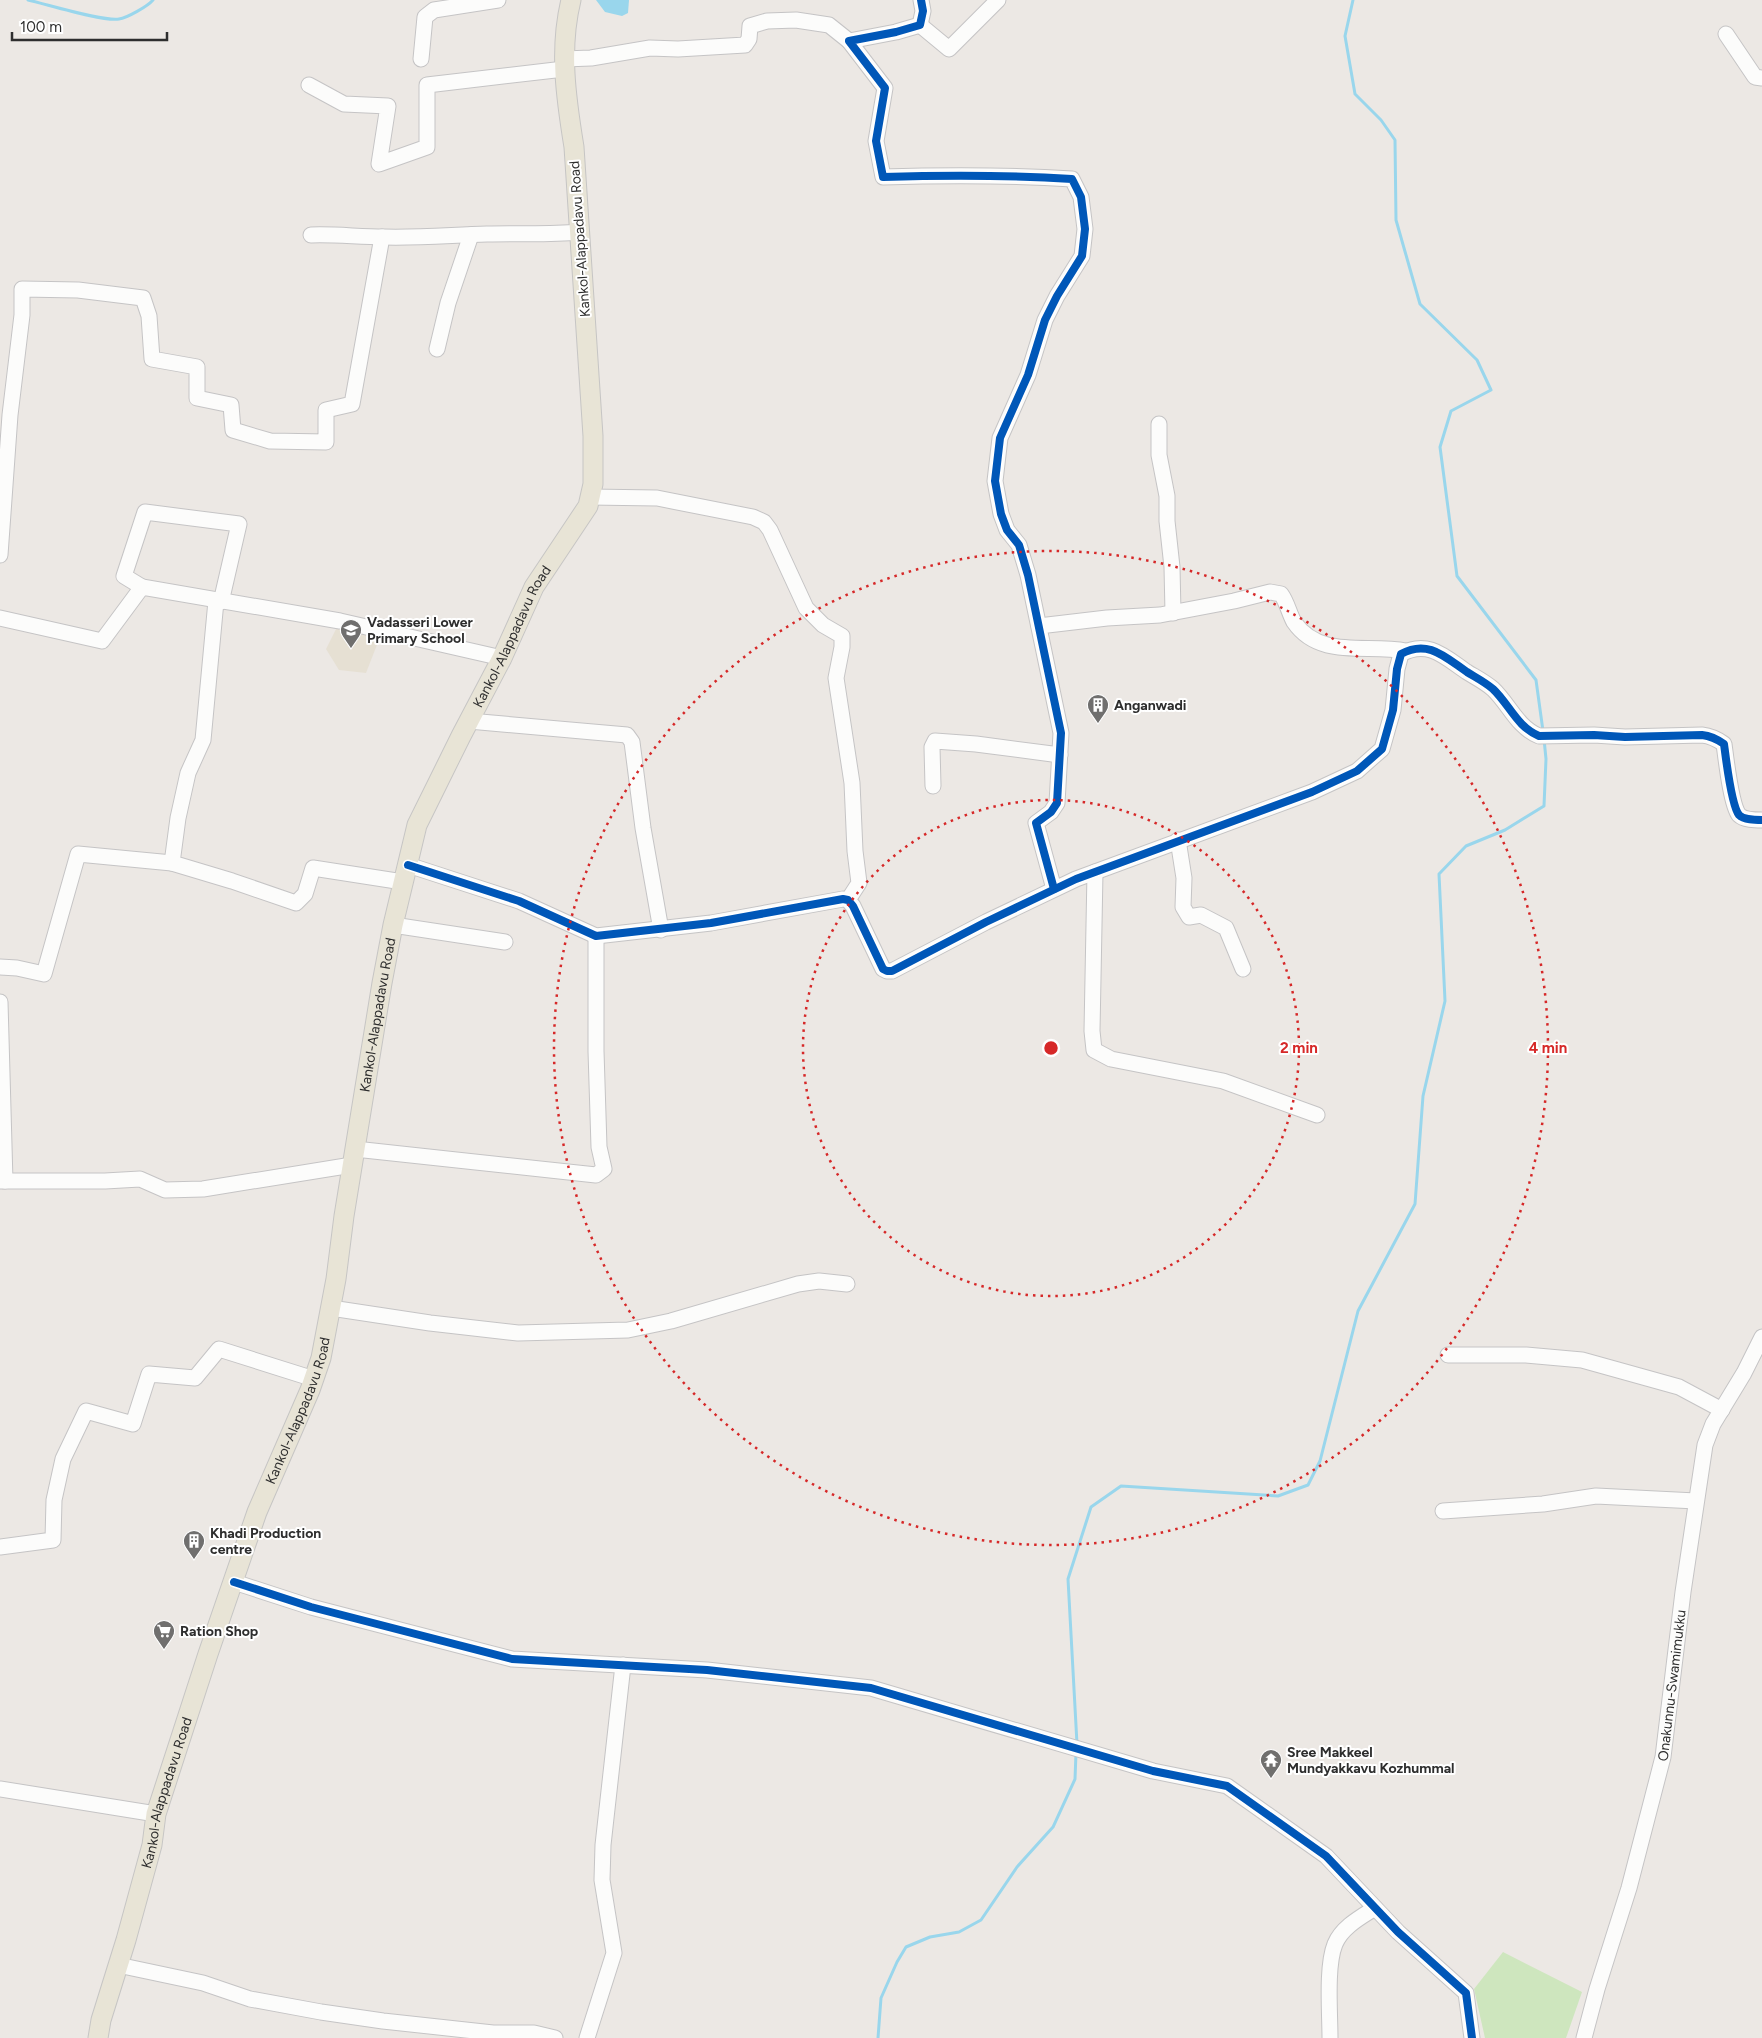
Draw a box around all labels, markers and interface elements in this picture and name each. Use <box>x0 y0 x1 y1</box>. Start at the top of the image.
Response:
scale bar <box>12 10 168 42</box>
text: 100 m <box>20 18 62 36</box>
street label: Kankol-Alappadavu Road <box>566 160 594 318</box>
street label: Kankol-Alappadavu Road <box>469 562 554 710</box>
place label: Vadasseri Lower Primary School <box>367 614 473 647</box>
school or university icon: Vadasseri Lower Primary School <box>339 618 363 649</box>
building icon: Anganwadi <box>1086 693 1110 724</box>
place label: Anganwadi <box>1114 697 1187 714</box>
street label: Kankol-Alappadavu Road <box>356 936 399 1093</box>
centre of rings <box>1042 1039 1060 1057</box>
text: 2 min <box>1280 1039 1318 1057</box>
text: 4 min <box>1529 1039 1567 1057</box>
street label: Kankol-Alappadavu Road <box>262 1336 333 1487</box>
place label: Khadi Production centre <box>210 1525 321 1558</box>
building icon: Khadi Production centre <box>182 1529 206 1560</box>
street label: Onakunnu-Swamimukku <box>1654 1609 1689 1762</box>
supermarket icon: Ration Shop <box>152 1619 176 1650</box>
place label: Ration Shop <box>180 1623 258 1640</box>
street label: Kankol-Alappadavu Road <box>138 1715 195 1870</box>
place label: Sree Makkeel Mundyakkavu Kozhummal <box>1287 1744 1455 1777</box>
temple icon: Sree Makkeel Mundyakkavu Kozhummal <box>1259 1748 1283 1779</box>

